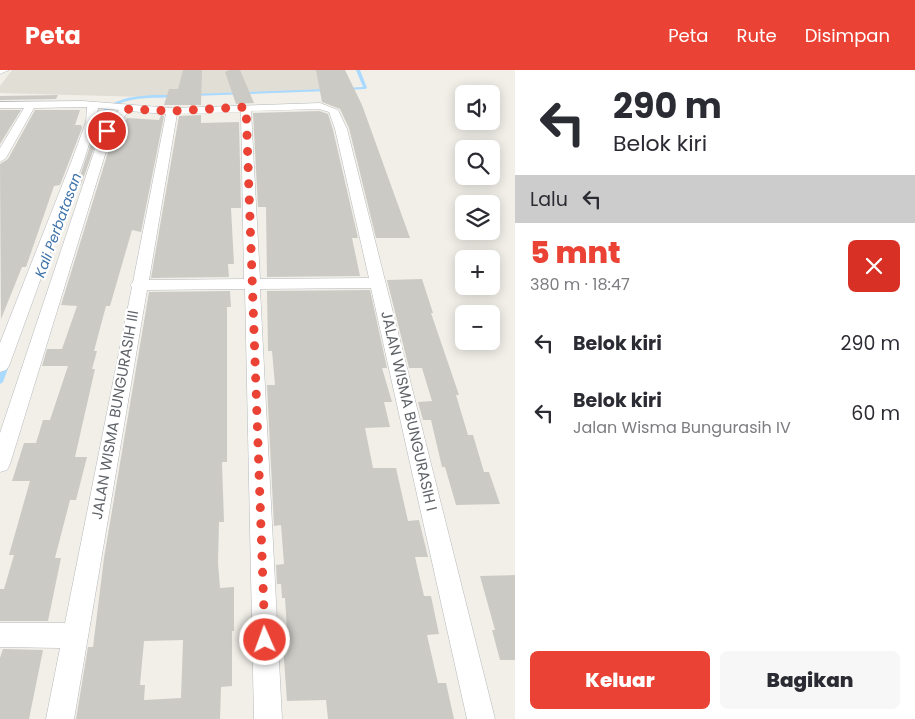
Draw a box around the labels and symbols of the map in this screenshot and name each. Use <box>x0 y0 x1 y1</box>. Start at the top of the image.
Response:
pin <box>86 110 128 152</box>
water label: Kali Perbatasan <box>30 170 86 280</box>
street label: JALAN WISMA BUNGURASIH III <box>86 309 143 521</box>
street label: JALAN WISMA BUNGURASIH I <box>376 309 443 513</box>
position arrow <box>238 613 290 665</box>

